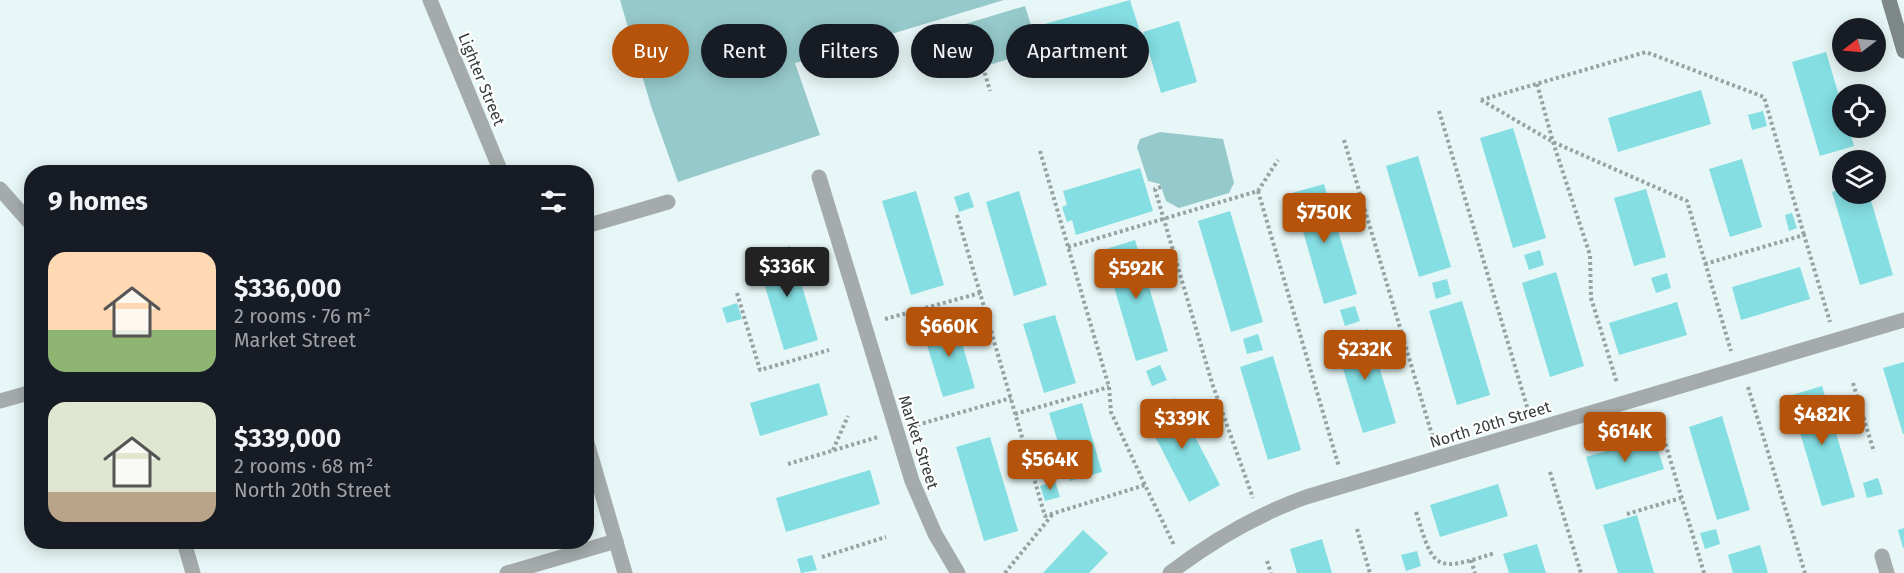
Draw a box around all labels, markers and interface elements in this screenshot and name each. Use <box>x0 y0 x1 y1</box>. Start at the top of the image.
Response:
north arrow <box>1832 18 1886 72</box>
map controls <box>1832 18 1886 204</box>
chip: Buy <box>612 24 689 78</box>
chip: Rent <box>701 24 787 78</box>
chip: Filters <box>799 24 899 78</box>
chip: New <box>911 24 994 78</box>
chip: Apartment <box>1006 24 1149 78</box>
street label: Lighter Street <box>454 30 509 129</box>
button: locate <box>1832 84 1886 138</box>
button: layers <box>1832 150 1886 204</box>
icon: filters <box>537 185 570 218</box>
text: 9 homes <box>48 186 148 217</box>
pin: $750K <box>1282 193 1366 244</box>
text: $750K <box>1297 200 1351 224</box>
pin: $336K <box>745 247 829 298</box>
pin: $592K <box>1094 249 1178 300</box>
text: $336K <box>759 254 815 278</box>
text: $592K <box>1108 256 1164 280</box>
text: $336,000 <box>234 273 341 304</box>
icon: home <box>96 276 168 348</box>
text: 2 rooms · 76 m² <box>234 304 371 328</box>
pin: $660K <box>907 307 991 358</box>
text: $660K <box>920 314 978 338</box>
text: Market Street <box>234 328 356 352</box>
pin: $232K <box>1323 330 1407 381</box>
text: $232K <box>1338 337 1392 361</box>
street label: Market Street <box>894 393 943 492</box>
pin: $482K <box>1780 395 1864 446</box>
street label: North 20th Street <box>1427 397 1553 452</box>
pin: $339K <box>1140 399 1224 450</box>
text: $482K <box>1794 402 1850 426</box>
text: $339K <box>1154 406 1210 430</box>
pin: $614K <box>1583 412 1667 463</box>
text: $614K <box>1598 419 1652 443</box>
text: $339,000 <box>234 423 341 454</box>
icon: home <box>96 426 168 498</box>
pin: $564K <box>1008 440 1092 491</box>
text: $564K <box>1022 447 1078 471</box>
text: 2 rooms · 68 m² <box>234 454 374 478</box>
text: North 20th Street <box>234 478 391 502</box>

